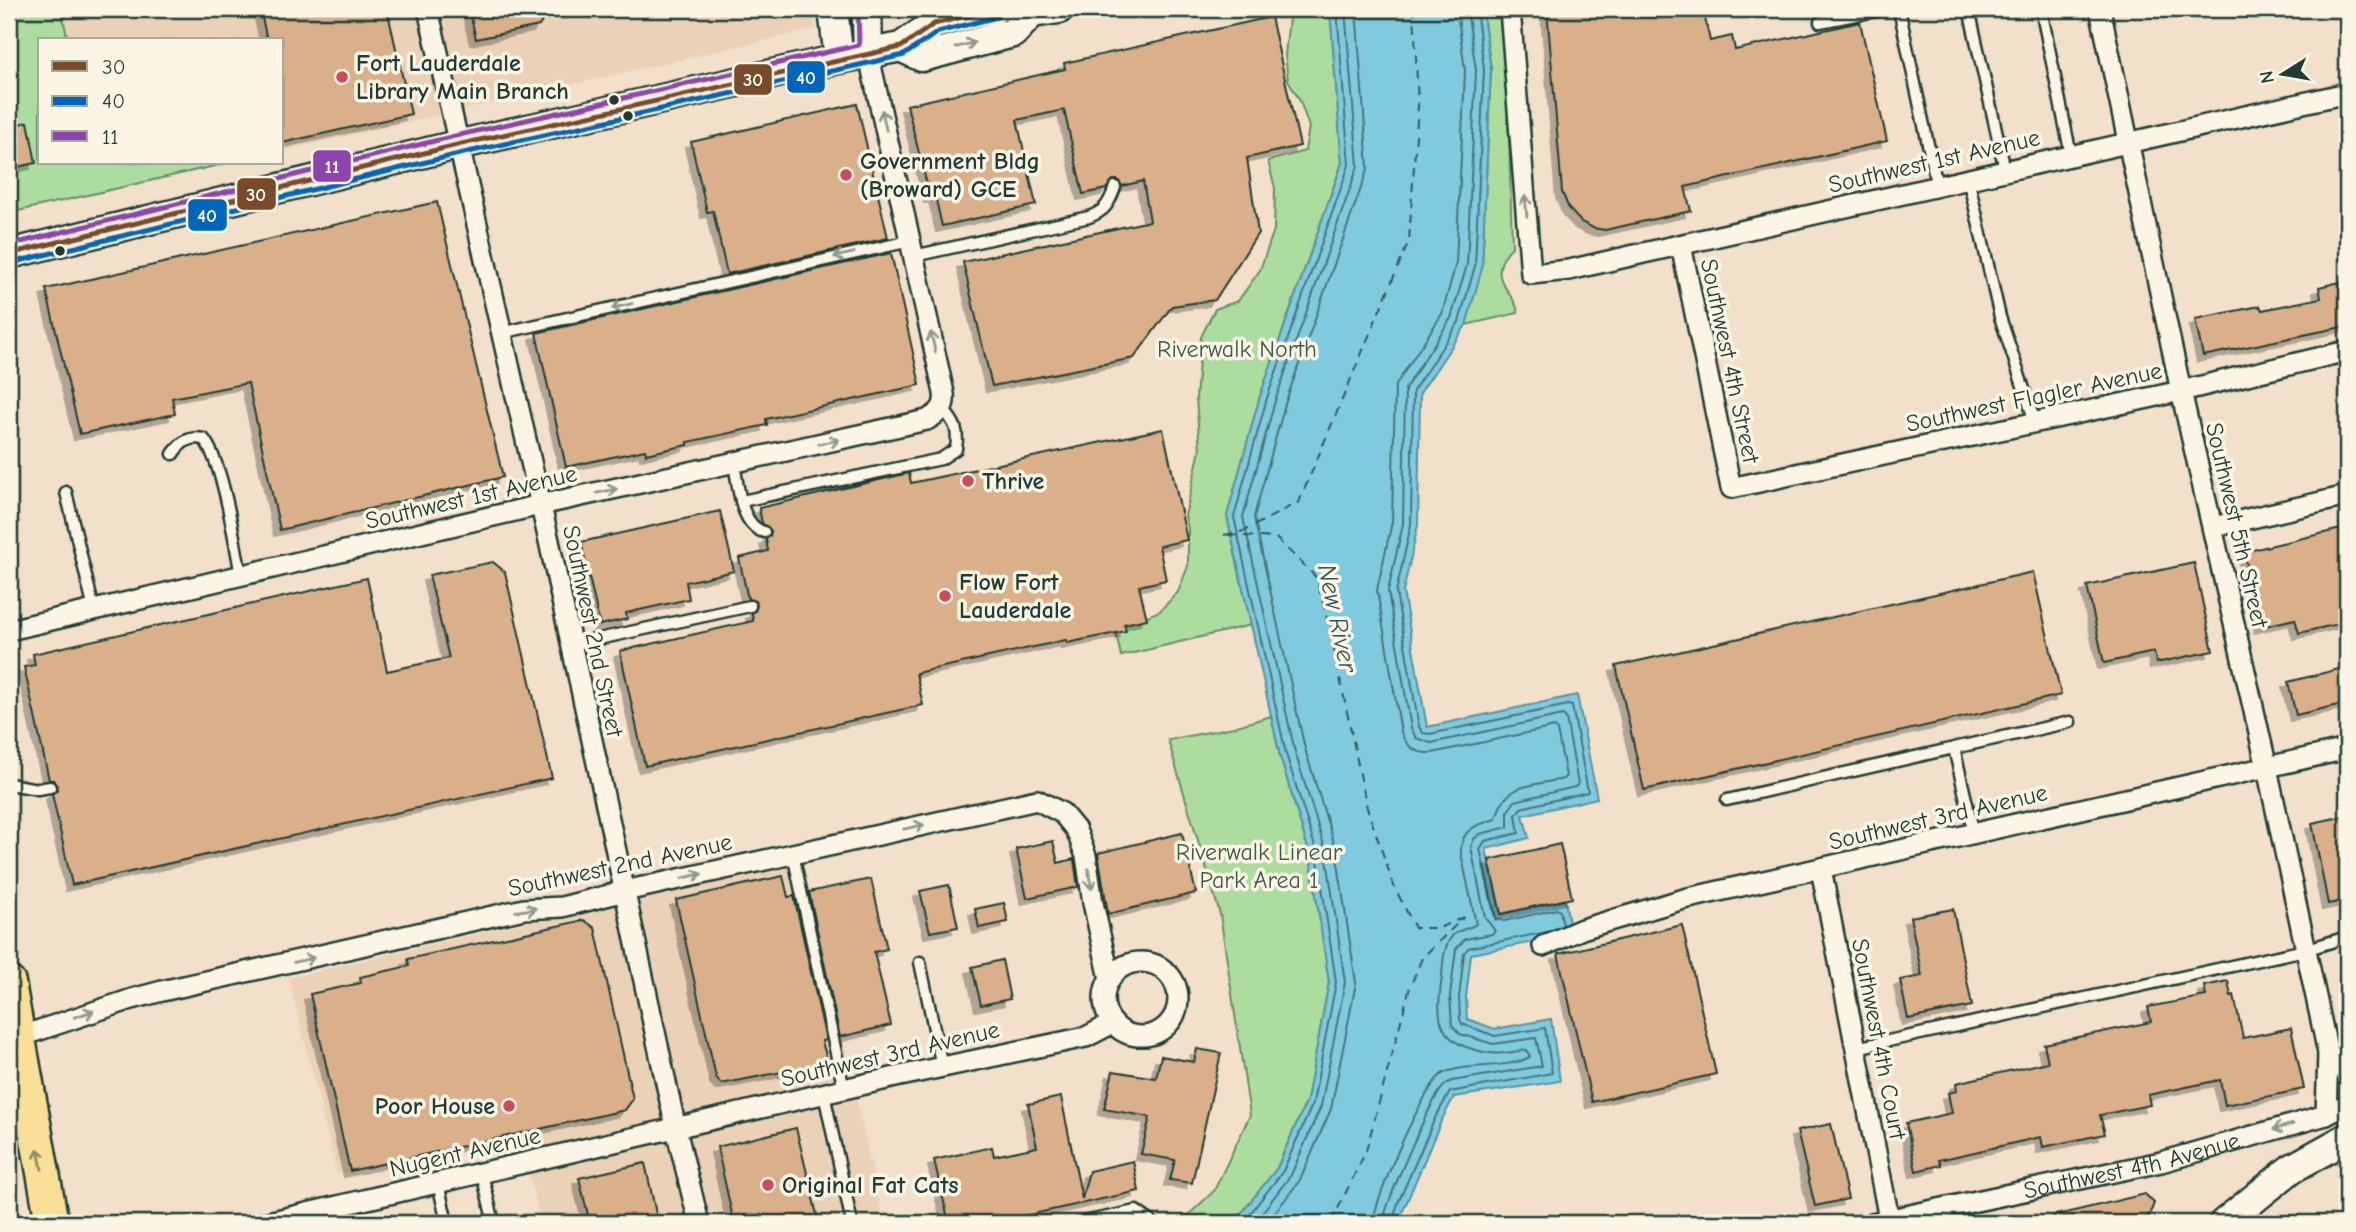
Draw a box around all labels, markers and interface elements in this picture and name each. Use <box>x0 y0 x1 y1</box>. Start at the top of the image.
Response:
legend <box>38 38 284 164</box>
one-way arrow <box>954 38 976 51</box>
north arrow <box>2248 38 2318 108</box>
place label: Fort Lauderdale Library Main Branch <box>356 49 569 105</box>
text: 30 <box>102 55 125 79</box>
line badge: 40 <box>786 60 826 94</box>
line badge: 30 <box>733 63 773 96</box>
text: 40 <box>796 67 816 89</box>
marker: Fort Lauderdale Library Main Branch <box>334 69 350 85</box>
text: 30 <box>743 69 763 91</box>
text: N <box>2255 69 2279 85</box>
text: 40 <box>102 89 125 113</box>
unlabelled marker <box>607 93 621 107</box>
unlabelled marker <box>621 109 635 123</box>
one-way arrow <box>877 109 890 132</box>
street label: Southwest 1st Avenue <box>1826 123 2042 199</box>
text: 11 <box>102 125 119 149</box>
place label: Government Bldg (Broward) GCE <box>860 147 1040 203</box>
line badge: 11 <box>312 149 352 183</box>
text: 11 <box>325 156 339 178</box>
marker: Government Bldg (Broward) GCE <box>838 167 854 183</box>
line badge: 30 <box>236 177 277 211</box>
text: 30 <box>246 184 266 206</box>
one-way arrow <box>1519 195 1532 218</box>
line badge: 40 <box>187 198 228 232</box>
text: 40 <box>197 205 217 227</box>
unlabelled marker <box>53 244 67 258</box>
one-way arrow <box>833 249 856 263</box>
street label: Southwest 4th Street <box>1695 256 1766 467</box>
one-way arrow <box>611 299 634 313</box>
one-way arrow <box>926 331 939 354</box>
park label: Riverwalk North <box>1157 335 1317 363</box>
street label: Southwest Flagler Avenue <box>1904 356 2164 438</box>
street label: Southwest 5th Street <box>2200 420 2274 631</box>
one-way arrow <box>817 434 840 448</box>
street label: Southwest 1st Avenue <box>363 459 579 535</box>
place label: Thrive <box>982 467 1045 495</box>
marker: Thrive <box>960 473 976 489</box>
one-way arrow <box>595 483 618 497</box>
street label: Southwest 2nd Street <box>557 523 629 740</box>
water label: New River <box>1311 561 1363 677</box>
place label: Flow Fort Lauderdale <box>959 568 1072 624</box>
marker: Flow Fort Lauderdale <box>937 588 953 604</box>
street label: Southwest 3rd Avenue <box>1826 778 2050 856</box>
one-way arrow <box>902 820 925 833</box>
street label: Southwest 2nd Avenue <box>505 828 735 902</box>
park label: Riverwalk Linear Park Area 1 <box>1176 838 1343 894</box>
one-way arrow <box>1083 867 1096 890</box>
one-way arrow <box>680 869 703 883</box>
one-way arrow <box>514 903 537 916</box>
street label: Southwest 4th Court <box>1846 936 1912 1143</box>
one-way arrow <box>292 953 315 966</box>
one-way arrow <box>72 1007 94 1019</box>
street label: Southwest 3rd Avenue <box>778 1015 1002 1093</box>
place label: Poor House <box>375 1092 495 1120</box>
marker: Poor House <box>501 1098 517 1114</box>
street label: Nugent Avenue <box>387 1121 543 1183</box>
one-way arrow <box>2273 1122 2295 1135</box>
street label: Southwest 4th Avenue <box>2021 1126 2243 1205</box>
one-way arrow <box>33 1148 46 1171</box>
place label: Original Fat Cats <box>782 1171 958 1199</box>
marker: Original Fat Cats <box>760 1177 776 1193</box>

